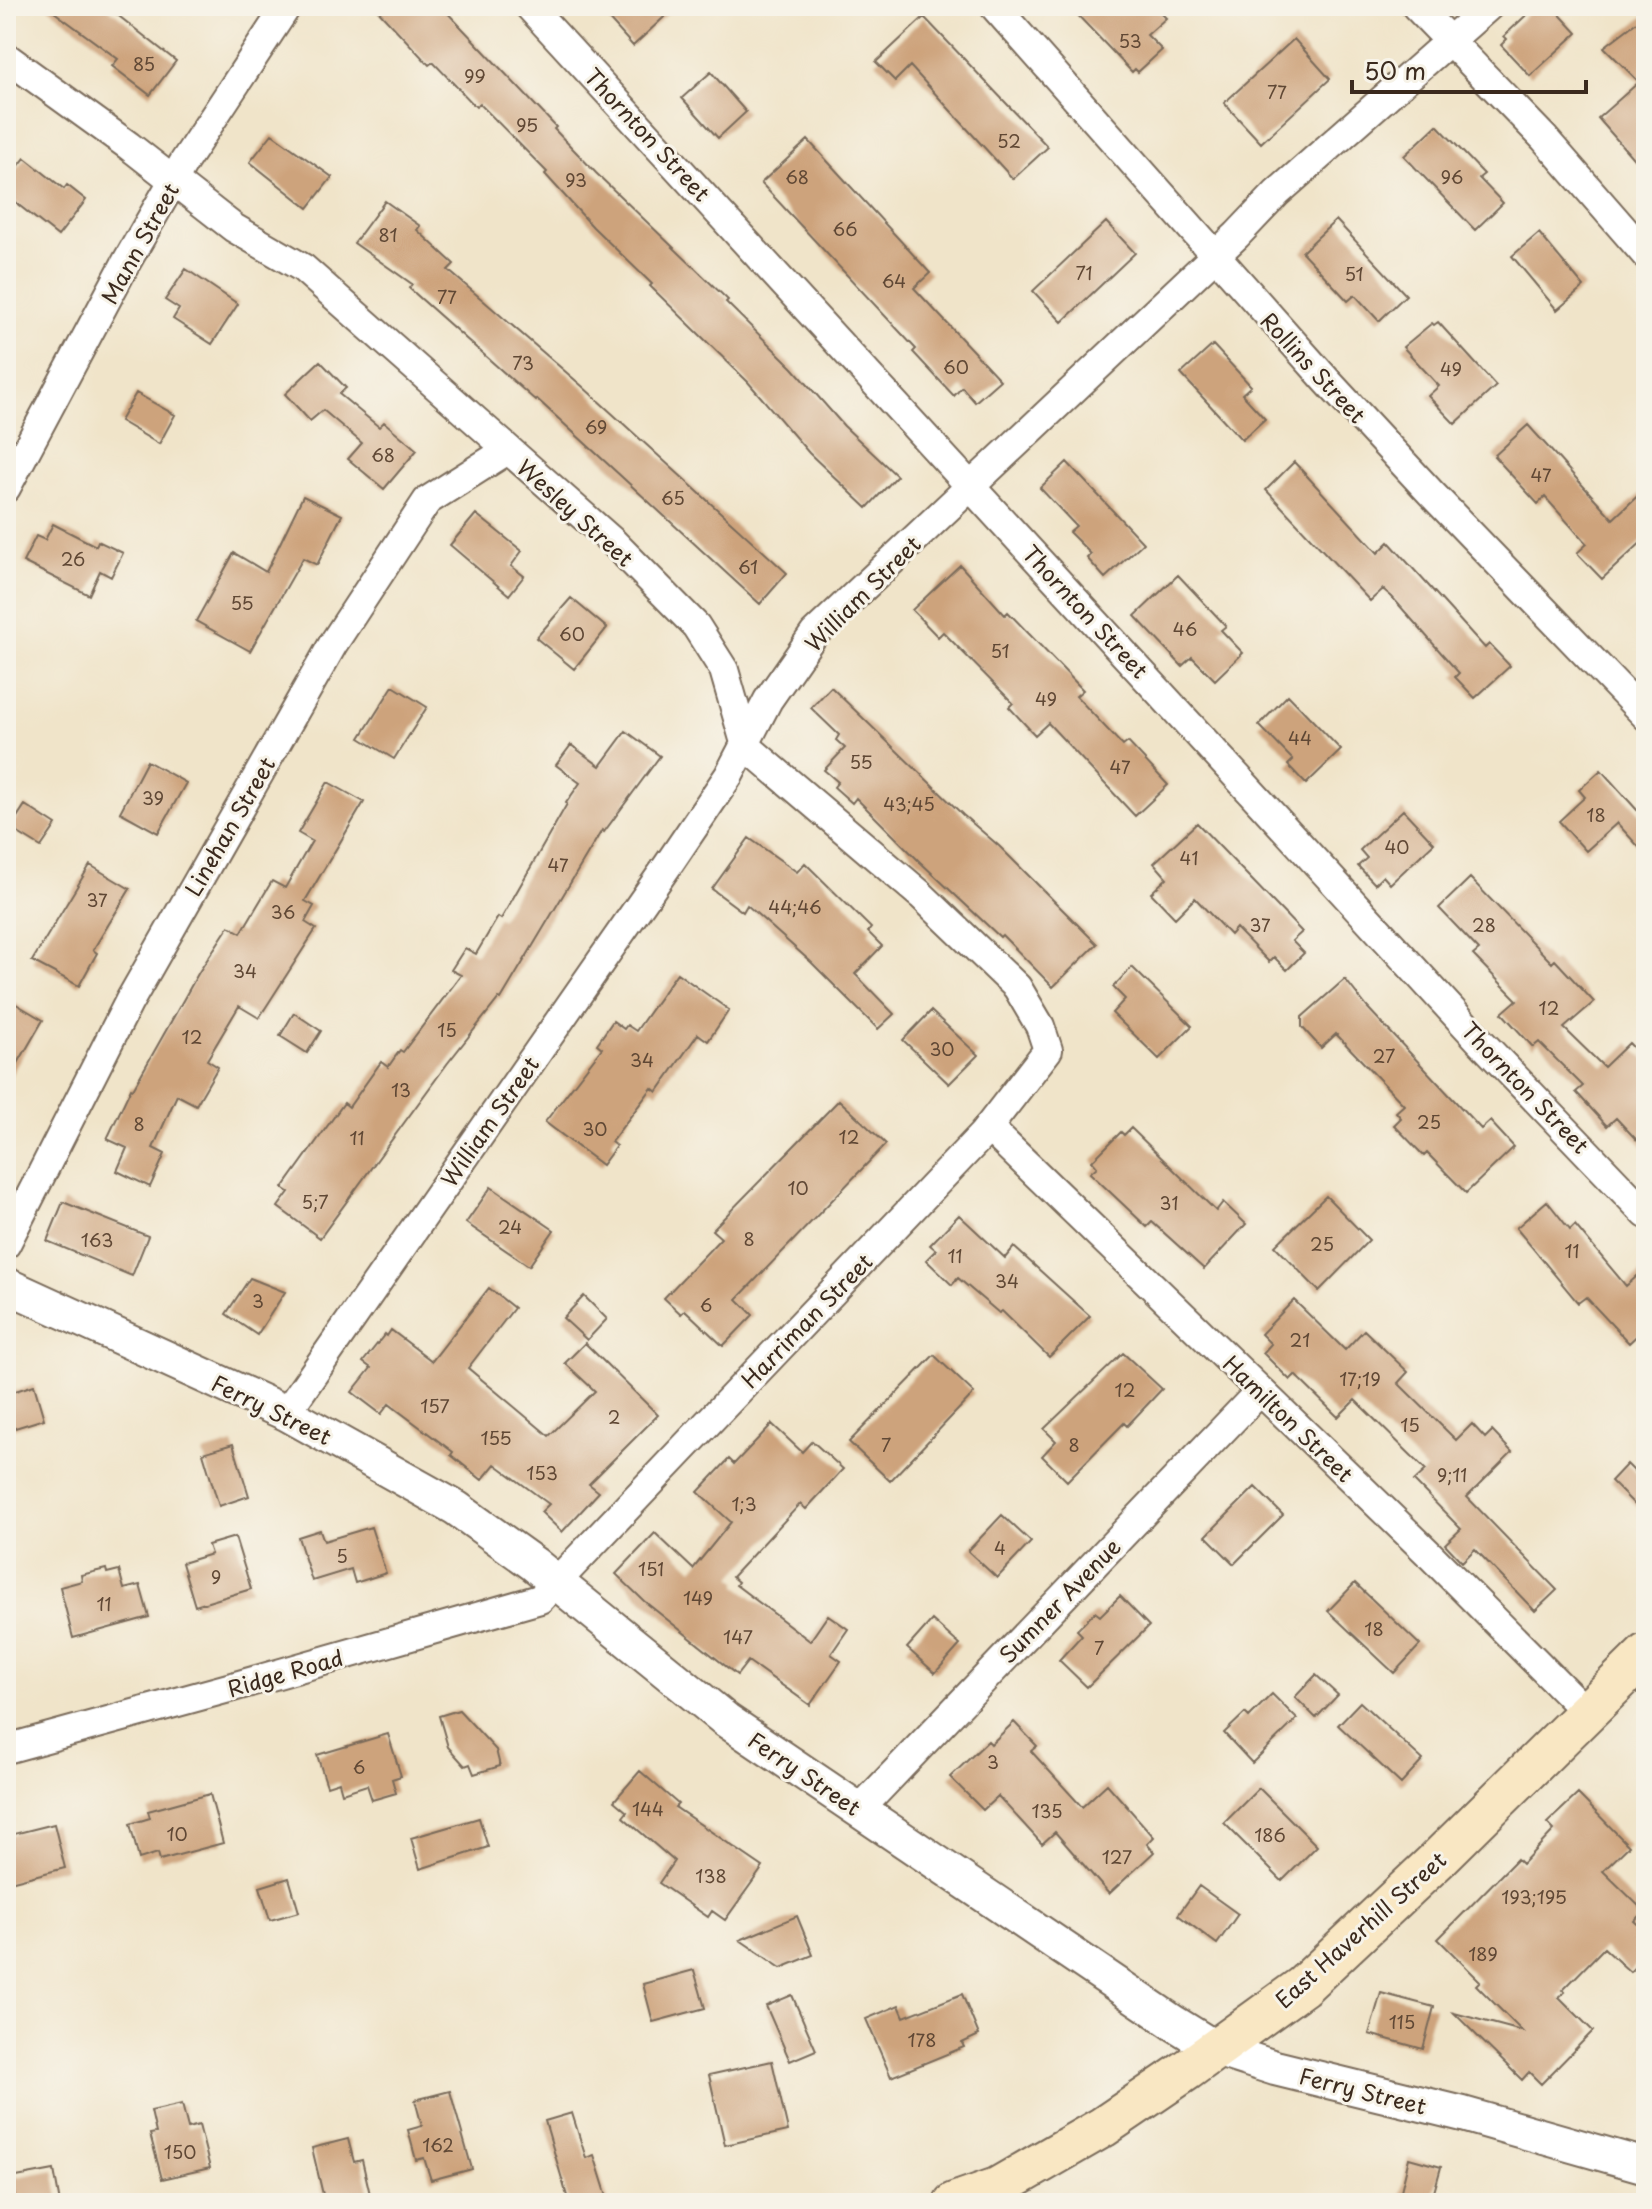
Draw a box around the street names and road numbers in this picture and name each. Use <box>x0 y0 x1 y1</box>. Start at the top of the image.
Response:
street label: Thornton Street <box>577 60 719 208</box>
street label: Mann Street <box>92 176 186 310</box>
street label: Rollins Street <box>1254 304 1374 430</box>
street label: Wesley Street <box>510 451 642 573</box>
street label: William Street <box>796 527 928 659</box>
street label: Thornton Street <box>1015 537 1157 685</box>
street label: Linehan Street <box>176 750 282 902</box>
street label: Thornton Street <box>1455 1014 1598 1160</box>
street label: William Street <box>432 1049 546 1193</box>
street label: Harriman Street <box>733 1245 879 1395</box>
street label: Hamilton Street <box>1216 1347 1362 1489</box>
street label: Ferry Street <box>206 1366 338 1452</box>
street label: Sumner Avenue <box>991 1530 1127 1670</box>
street label: Ridge Road <box>223 1640 347 1704</box>
street label: Ferry Street <box>742 1723 868 1823</box>
street label: East Haverhill Street <box>1267 1843 1453 2015</box>
street label: Ferry Street <box>1296 2058 1430 2122</box>

